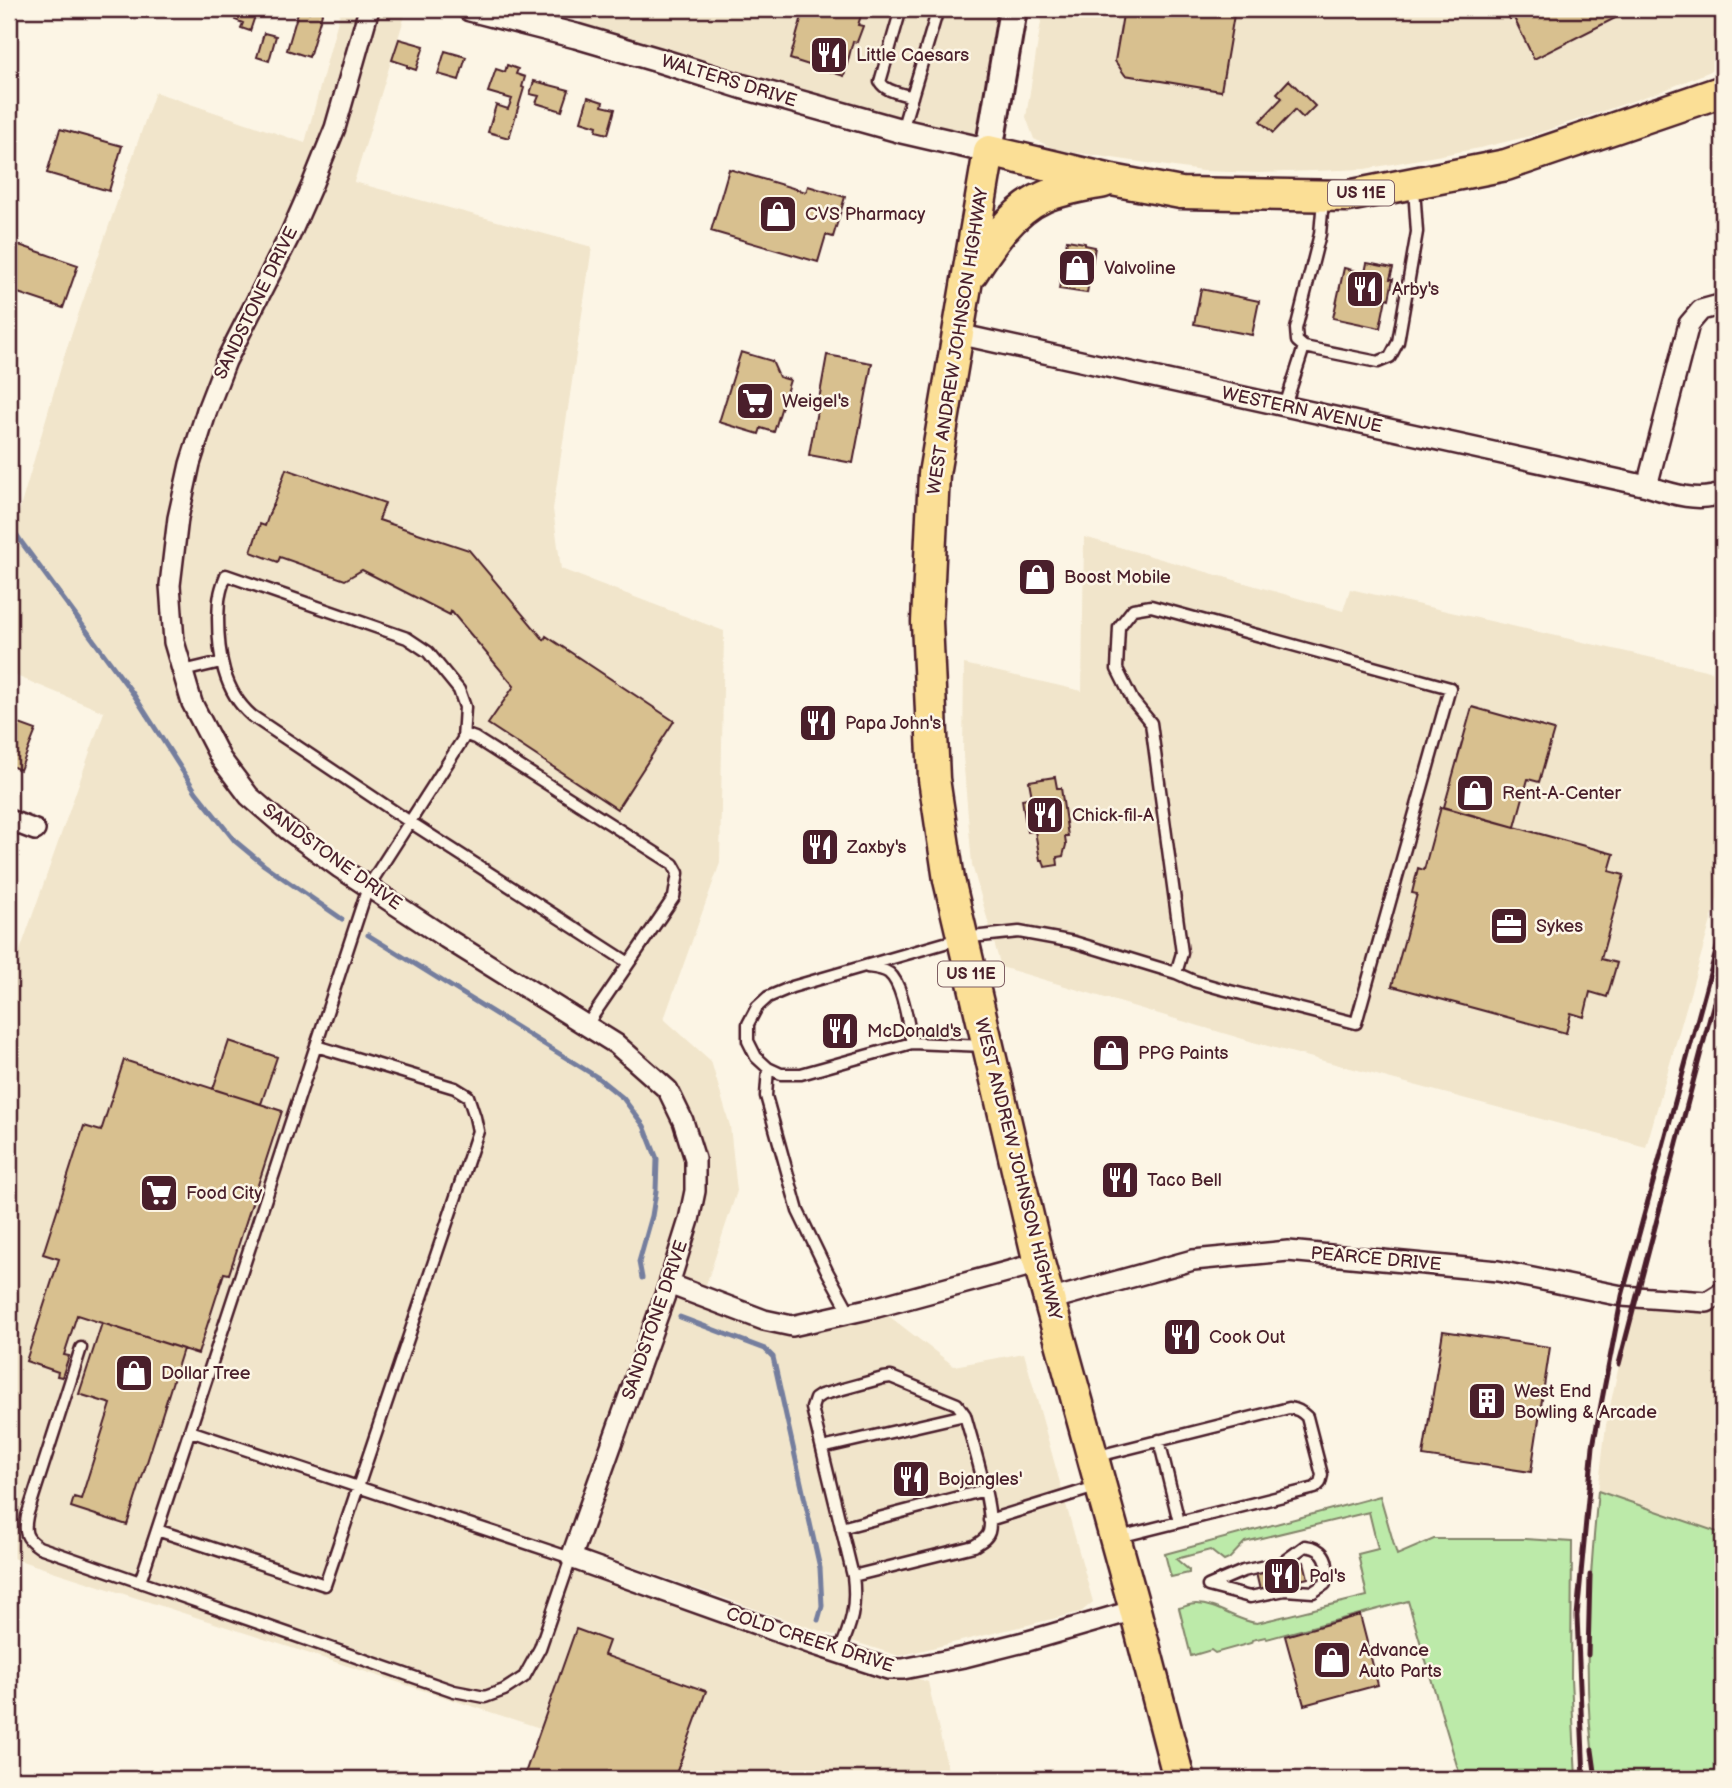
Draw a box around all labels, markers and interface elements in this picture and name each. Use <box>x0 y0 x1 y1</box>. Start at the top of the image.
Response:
restaurant icon: Little Caesars <box>808 34 850 76</box>
place label: Little Caesars <box>856 45 969 66</box>
street label: WALTERS DRIVE <box>659 50 799 112</box>
road number: US 11E <box>1328 181 1394 206</box>
street label: WEST ANDREW JOHNSON HIGHWAY <box>923 186 993 496</box>
shop icon: CVS Pharmacy <box>757 193 799 235</box>
place label: CVS Pharmacy <box>805 204 926 225</box>
street label: SANDSTONE DRIVE <box>210 223 302 383</box>
shop icon: Valvoline <box>1056 247 1098 289</box>
place label: Valvoline <box>1104 258 1176 279</box>
restaurant icon: Arby's <box>1344 268 1386 310</box>
place label: Arby's <box>1392 279 1439 300</box>
supermarket icon: Weigel's <box>734 380 776 422</box>
street label: WESTERN AVENUE <box>1220 383 1384 437</box>
place label: Weigel's <box>782 391 849 412</box>
shop icon: Boost Mobile <box>1016 556 1058 598</box>
place label: Boost Mobile <box>1064 567 1171 588</box>
restaurant icon: Papa John's <box>797 702 839 744</box>
place label: Papa John's <box>845 713 941 734</box>
shop icon: Rent-A-Center <box>1454 772 1496 814</box>
place label: Rent-A-Center <box>1502 783 1621 804</box>
restaurant icon: Chick-fil-A <box>1024 794 1066 836</box>
street label: SANDSTONE DRIVE <box>258 799 406 915</box>
place label: Chick-fil-A <box>1072 805 1154 826</box>
restaurant icon: Zaxby's <box>799 826 841 868</box>
place label: Zaxby's <box>846 837 907 858</box>
office icon: Sykes <box>1488 905 1530 947</box>
place label: Sykes <box>1536 916 1583 937</box>
road number: US 11E <box>938 962 1004 986</box>
restaurant icon: McDonald's <box>819 1010 861 1052</box>
street label: WEST ANDREW JOHNSON HIGHWAY <box>970 1016 1066 1323</box>
place label: McDonald's <box>867 1021 962 1042</box>
shop icon: PPG Paints <box>1090 1032 1132 1074</box>
place label: PPG Paints <box>1138 1043 1229 1064</box>
restaurant icon: Taco Bell <box>1099 1159 1141 1201</box>
place label: Taco Bell <box>1147 1170 1222 1191</box>
supermarket icon: Food City <box>138 1172 180 1214</box>
place label: Food City <box>186 1183 263 1204</box>
street label: SANDSTONE DRIVE <box>618 1237 692 1402</box>
street label: PEARCE DRIVE <box>1310 1243 1442 1275</box>
restaurant icon: Cook Out <box>1161 1316 1203 1358</box>
place label: Cook Out <box>1209 1327 1286 1348</box>
shop icon: Dollar Tree <box>113 1352 155 1394</box>
place label: Dollar Tree <box>161 1363 251 1384</box>
building icon: West End Bowling & Arcade <box>1466 1380 1508 1422</box>
place label: West End Bowling & Arcade <box>1514 1381 1657 1423</box>
restaurant icon: Bojangles' <box>890 1458 932 1500</box>
place label: Bojangles' <box>938 1469 1023 1490</box>
restaurant icon: Pal's <box>1261 1555 1303 1597</box>
place label: Pal's <box>1309 1566 1346 1587</box>
street label: COLD CREEK DRIVE <box>723 1603 897 1677</box>
shop icon: Advance Auto Parts <box>1311 1639 1353 1681</box>
place label: Advance Auto Parts <box>1359 1640 1442 1682</box>

